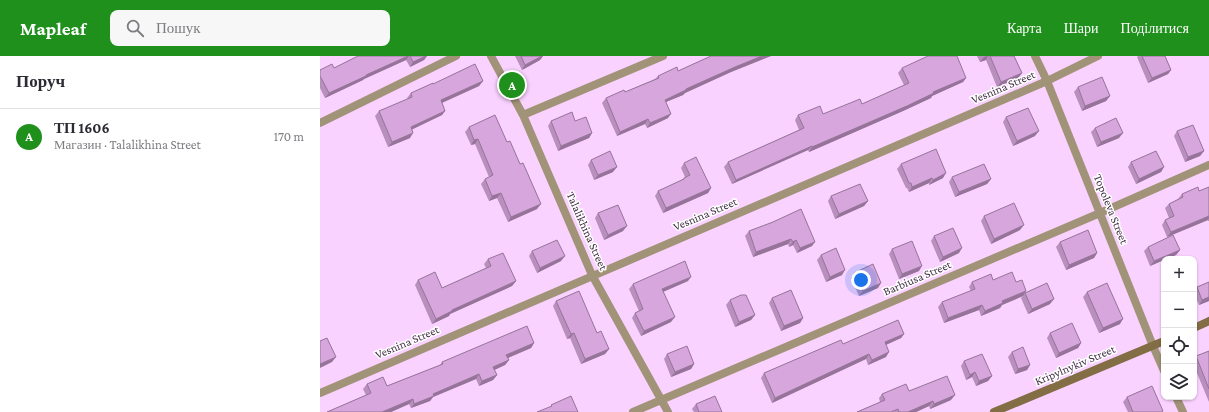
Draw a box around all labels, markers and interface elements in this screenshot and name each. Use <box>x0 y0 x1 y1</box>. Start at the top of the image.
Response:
search box <box>110 10 390 46</box>
icon: search <box>124 17 146 39</box>
text: Mapleaf <box>20 18 86 39</box>
text: Пошук <box>156 20 201 36</box>
text: Карта <box>1007 20 1042 36</box>
text: Шари <box>1064 20 1099 36</box>
text: Поділитися <box>1121 20 1189 36</box>
street label: Vesnina Street <box>969 67 1038 107</box>
pin: A <box>499 70 525 100</box>
text: Поруч <box>16 72 65 91</box>
text: ТП 1606 <box>54 120 110 136</box>
text: A <box>25 129 33 144</box>
text: 170 m <box>274 129 304 144</box>
text: Магазин · Talalikhina Street <box>54 137 201 152</box>
street label: Topoleva Street <box>1091 172 1132 247</box>
street label: Talalikhina Street <box>563 190 611 273</box>
street label: Vesnina Street <box>671 194 740 234</box>
map controls <box>1161 256 1197 400</box>
button: + <box>1161 256 1197 292</box>
street label: Barbiusa Street <box>881 257 954 299</box>
your location <box>851 270 871 290</box>
button: − <box>1161 292 1197 328</box>
street label: Vesnina Street <box>373 322 442 362</box>
button: locate <box>1161 328 1197 364</box>
street label: Kripylnykiv Street <box>1033 341 1118 388</box>
button: layers <box>1161 364 1197 400</box>

